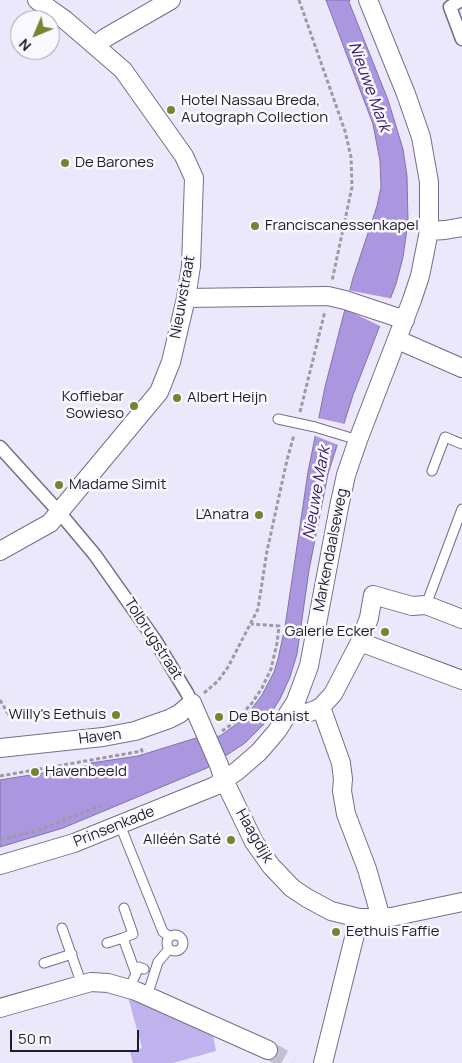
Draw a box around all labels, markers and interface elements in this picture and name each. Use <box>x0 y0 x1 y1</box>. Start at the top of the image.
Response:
north arrow <box>10 10 60 60</box>
text: N <box>14 35 35 56</box>
water label: Nieuwe Mark <box>344 40 394 134</box>
place label: Hotel Nassau Breda, Autograph Collection <box>181 92 328 127</box>
marker: Hotel Nassau Breda, Autograph Collection <box>165 104 177 116</box>
place label: De Barones <box>75 154 154 172</box>
marker: De Barones <box>59 157 71 169</box>
place label: Franciscanessenkapel <box>265 217 419 235</box>
marker: Franciscanessenkapel <box>249 220 261 232</box>
street label: Nieuwstraat <box>167 254 199 340</box>
place label: Koffiebar Sowieso <box>62 388 124 423</box>
place label: Albert Heijn <box>187 389 267 407</box>
marker: Albert Heijn <box>171 392 183 404</box>
marker: Koffiebar Sowieso <box>128 400 140 412</box>
water label: Nieuwe Mark <box>299 445 335 541</box>
place label: Madame Simit <box>69 476 167 494</box>
marker: Madame Simit <box>53 479 65 491</box>
street label: Markendaalseweg <box>310 487 352 613</box>
place label: L'Anatra <box>196 506 249 524</box>
marker: L'Anatra <box>253 509 265 521</box>
street label: Tolbrugstraat <box>120 595 186 683</box>
place label: Galerie Ecker <box>285 623 375 641</box>
marker: Galerie Ecker <box>379 626 391 638</box>
place label: Willy's Eethuis <box>8 706 106 724</box>
place label: De Botanist <box>229 708 310 726</box>
marker: Willy's Eethuis <box>110 709 122 721</box>
marker: De Botanist <box>213 711 225 723</box>
street label: Haven <box>78 725 122 749</box>
place label: Havenbeeld <box>45 763 127 781</box>
marker: Havenbeeld <box>29 766 41 778</box>
street label: Prinsenkade <box>71 803 157 851</box>
street label: Haagdijk <box>231 806 277 866</box>
place label: Alléén Saté <box>143 831 221 849</box>
marker: Alléén Saté <box>225 834 237 846</box>
place label: Eethuis Faffie <box>346 923 440 941</box>
marker: Eethuis Faffie <box>330 926 342 938</box>
scale bar <box>12 1020 141 1052</box>
text: 50 m <box>18 1028 52 1049</box>

